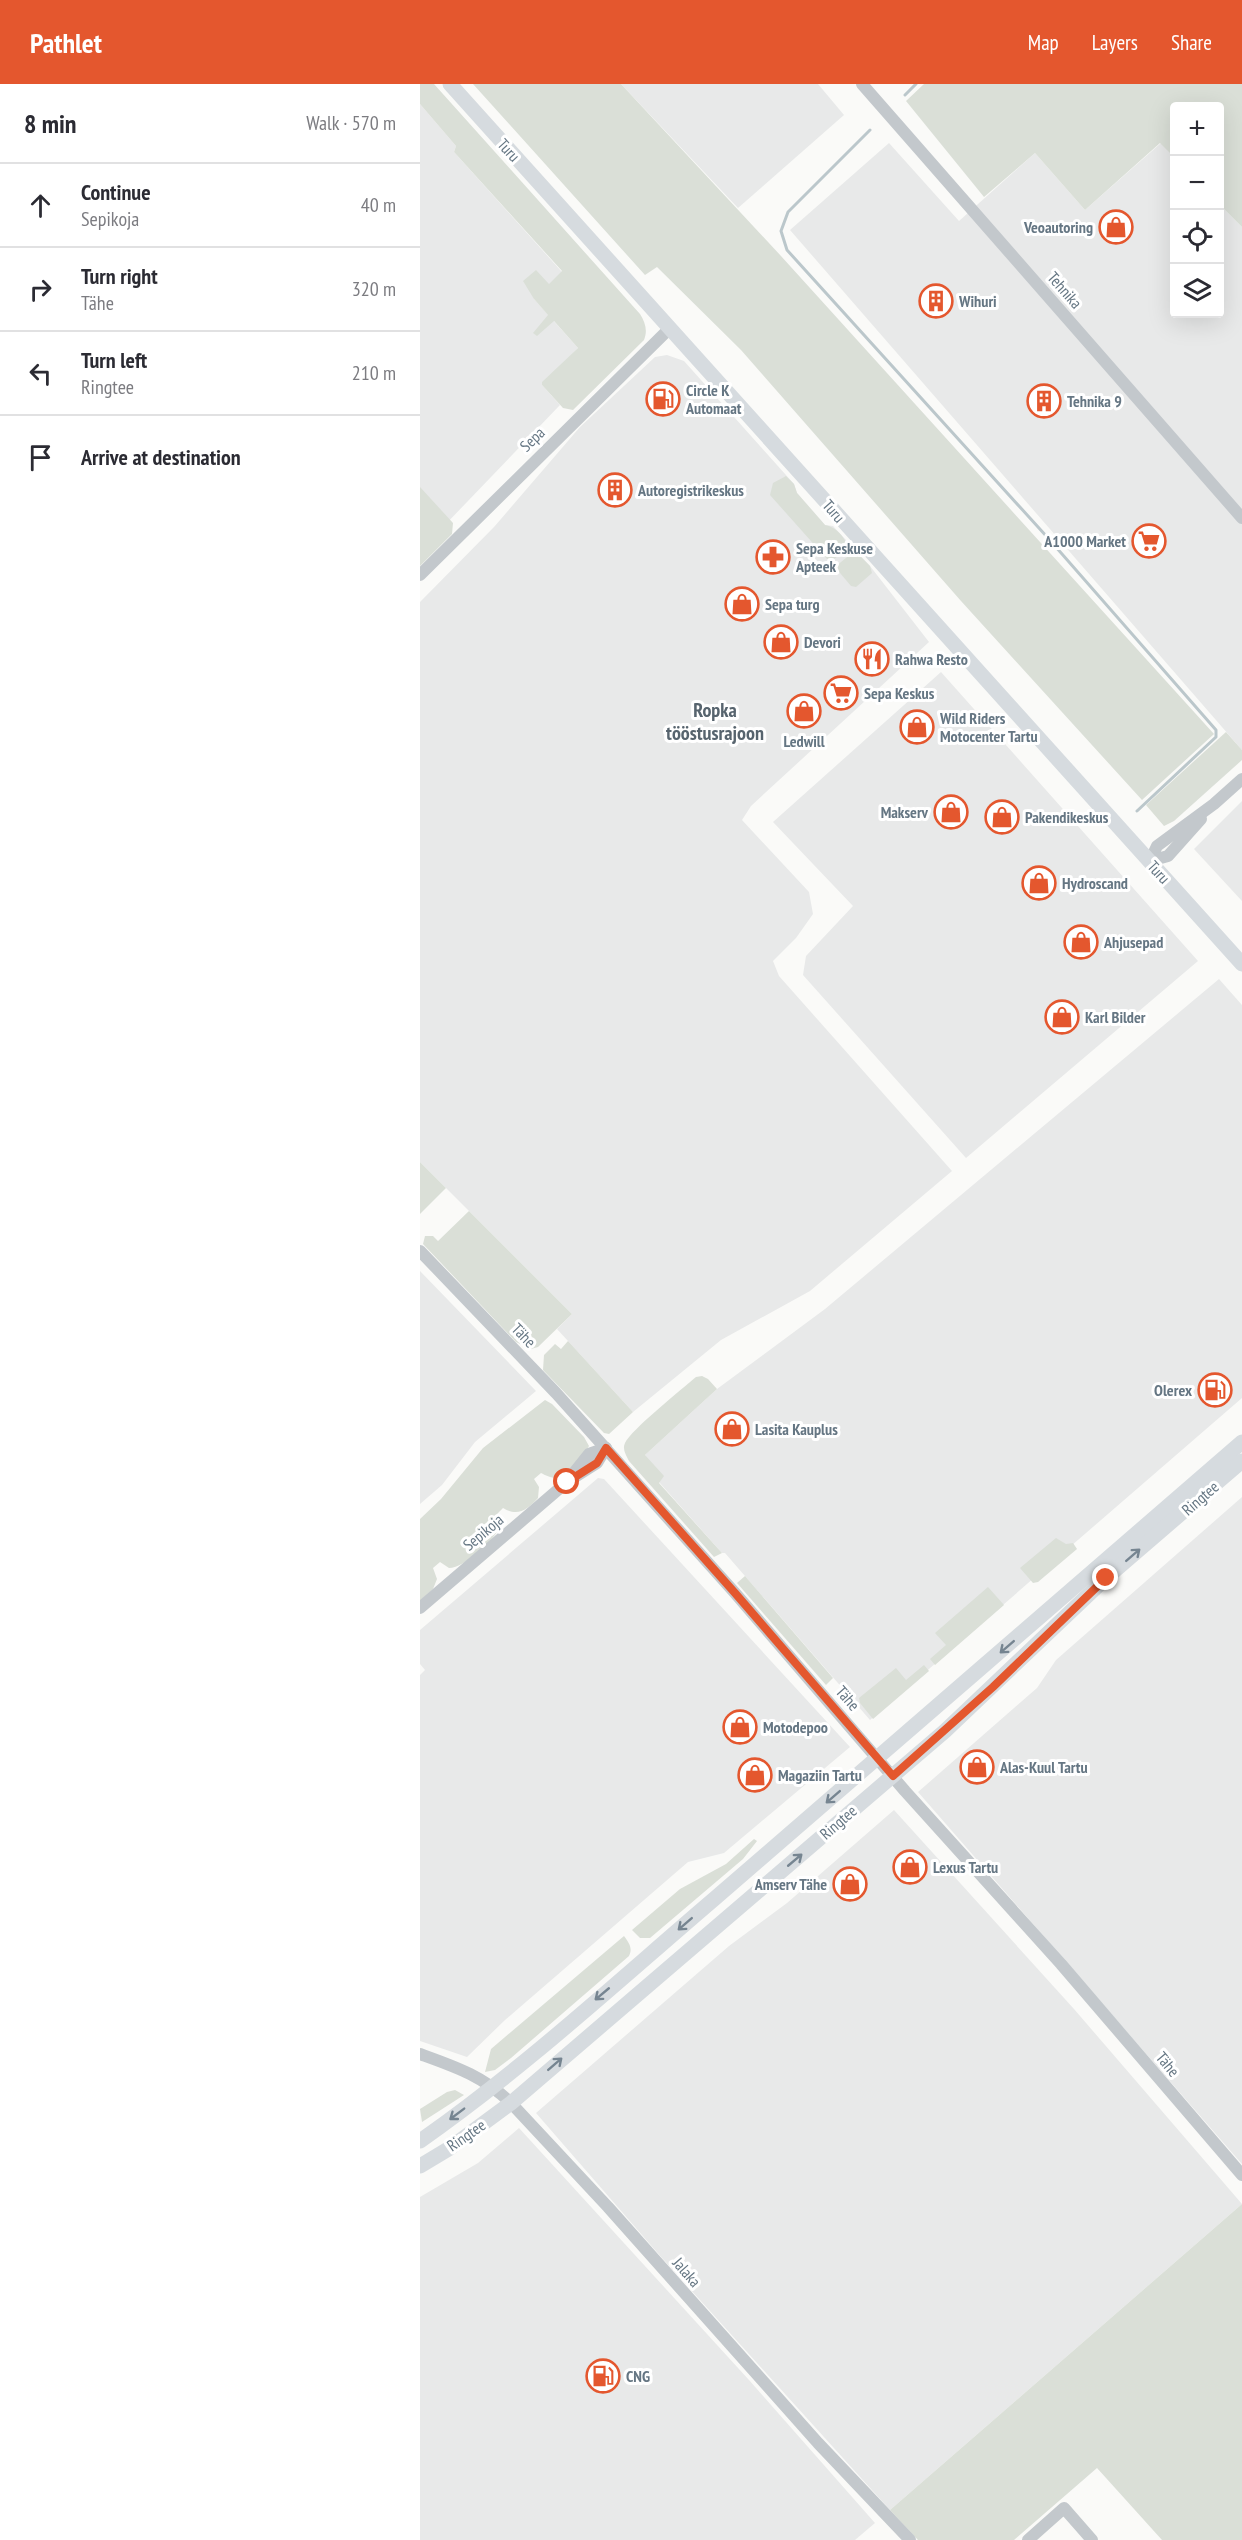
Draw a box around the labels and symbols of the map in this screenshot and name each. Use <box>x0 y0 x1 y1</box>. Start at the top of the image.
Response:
street label: Turu <box>494 134 525 166</box>
shop icon: Veoautoring <box>1098 209 1134 245</box>
place label: Veoautoring <box>1023 217 1093 237</box>
street label: Tehnika <box>1044 267 1086 313</box>
building icon: Wihuri <box>918 283 954 319</box>
place label: Wihuri <box>958 291 997 311</box>
place label: Circle K Automaat <box>685 380 742 418</box>
fuel station icon: Circle K Automaat <box>645 381 681 417</box>
building icon: Tehnika 9 <box>1026 383 1062 419</box>
place label: Tehnika 9 <box>1067 391 1122 411</box>
street label: Sepa <box>515 422 549 456</box>
building icon: Autoregistrikeskus <box>597 472 633 508</box>
place label: Autoregistrikeskus <box>637 480 744 500</box>
street label: Turu <box>819 495 849 527</box>
supermarket icon: A1000 Market <box>1131 523 1167 559</box>
place label: A1000 Market <box>1043 531 1126 551</box>
place label: Sepa Keskuse Apteek <box>795 538 873 576</box>
pharmacy icon: Sepa Keskuse Apteek <box>755 539 791 575</box>
shop icon: Sepa turg <box>724 586 760 622</box>
place label: Sepa turg <box>765 594 819 614</box>
shop icon: Devori <box>763 624 799 660</box>
place label: Devori <box>804 632 841 652</box>
restaurant icon: Rahwa Resto <box>854 641 890 677</box>
place label: Rahwa Resto <box>895 649 968 669</box>
supermarket icon: Sepa Keskus <box>823 675 859 711</box>
place label: Sepa Keskus <box>864 683 935 703</box>
shop icon: Ledwill <box>786 693 822 729</box>
district label: Ropka tööstusrajoon <box>666 697 764 746</box>
place label: Wild Riders Motocenter Tartu <box>939 708 1038 746</box>
shop icon: Wild Riders Motocenter Tartu <box>899 709 935 745</box>
place label: Ledwill <box>783 731 825 751</box>
shop icon: Makserv <box>933 794 969 830</box>
shop icon: Pakendikeskus <box>984 799 1020 835</box>
place label: Makserv <box>881 802 929 822</box>
place label: Pakendikeskus <box>1025 807 1109 827</box>
street label: Turu <box>1144 856 1175 888</box>
shop icon: Hydroscand <box>1021 865 1057 901</box>
place label: Hydroscand <box>1062 873 1128 893</box>
shop icon: Ahjusepad <box>1063 924 1099 960</box>
place label: Ahjusepad <box>1103 932 1163 952</box>
shop icon: Karl Bilder <box>1044 999 1080 1035</box>
place label: Karl Bilder <box>1085 1007 1146 1027</box>
street label: Tähe <box>508 1319 540 1351</box>
fuel station icon: Olerex <box>1197 1372 1233 1408</box>
place label: Olerex <box>1154 1380 1192 1400</box>
shop icon: Lasita Kauplus <box>714 1411 750 1447</box>
place label: Lasita Kauplus <box>755 1419 838 1439</box>
route start <box>553 1468 579 1494</box>
street label: Ringtee <box>1177 1477 1223 1519</box>
street label: Sepikoja <box>459 1509 507 1555</box>
one-way arrow <box>1125 1548 1140 1562</box>
route end <box>1092 1564 1118 1590</box>
one-way arrow <box>1000 1640 1015 1654</box>
street label: Tähe <box>832 1681 864 1715</box>
shop icon: Motodepoo <box>722 1709 758 1745</box>
place label: Motodepoo <box>763 1717 828 1737</box>
shop icon: Alas-Kuul Tartu <box>959 1749 995 1785</box>
shop icon: Magaziin Tartu <box>737 1757 773 1793</box>
place label: Alas-Kuul Tartu <box>999 1757 1088 1777</box>
place label: Magaziin Tartu <box>778 1765 862 1785</box>
one-way arrow <box>826 1790 841 1804</box>
street label: Ringtee <box>815 1801 861 1843</box>
shop icon: Lexus Tartu <box>892 1849 928 1885</box>
one-way arrow <box>787 1853 802 1867</box>
place label: Lexus Tartu <box>933 1857 998 1877</box>
shop icon: Amserv Tähe <box>832 1866 868 1902</box>
place label: Amserv Tähe <box>754 1874 827 1894</box>
one-way arrow <box>677 1917 693 1930</box>
one-way arrow <box>594 1988 610 2001</box>
street label: Tähe <box>1152 2047 1184 2081</box>
one-way arrow <box>547 2058 563 2071</box>
one-way arrow <box>450 2108 466 2121</box>
street label: Ringtee <box>443 2115 489 2155</box>
street label: Jalaka <box>668 2252 705 2291</box>
fuel station icon: CNG <box>585 2358 621 2394</box>
place label: CNG <box>626 2366 650 2386</box>

